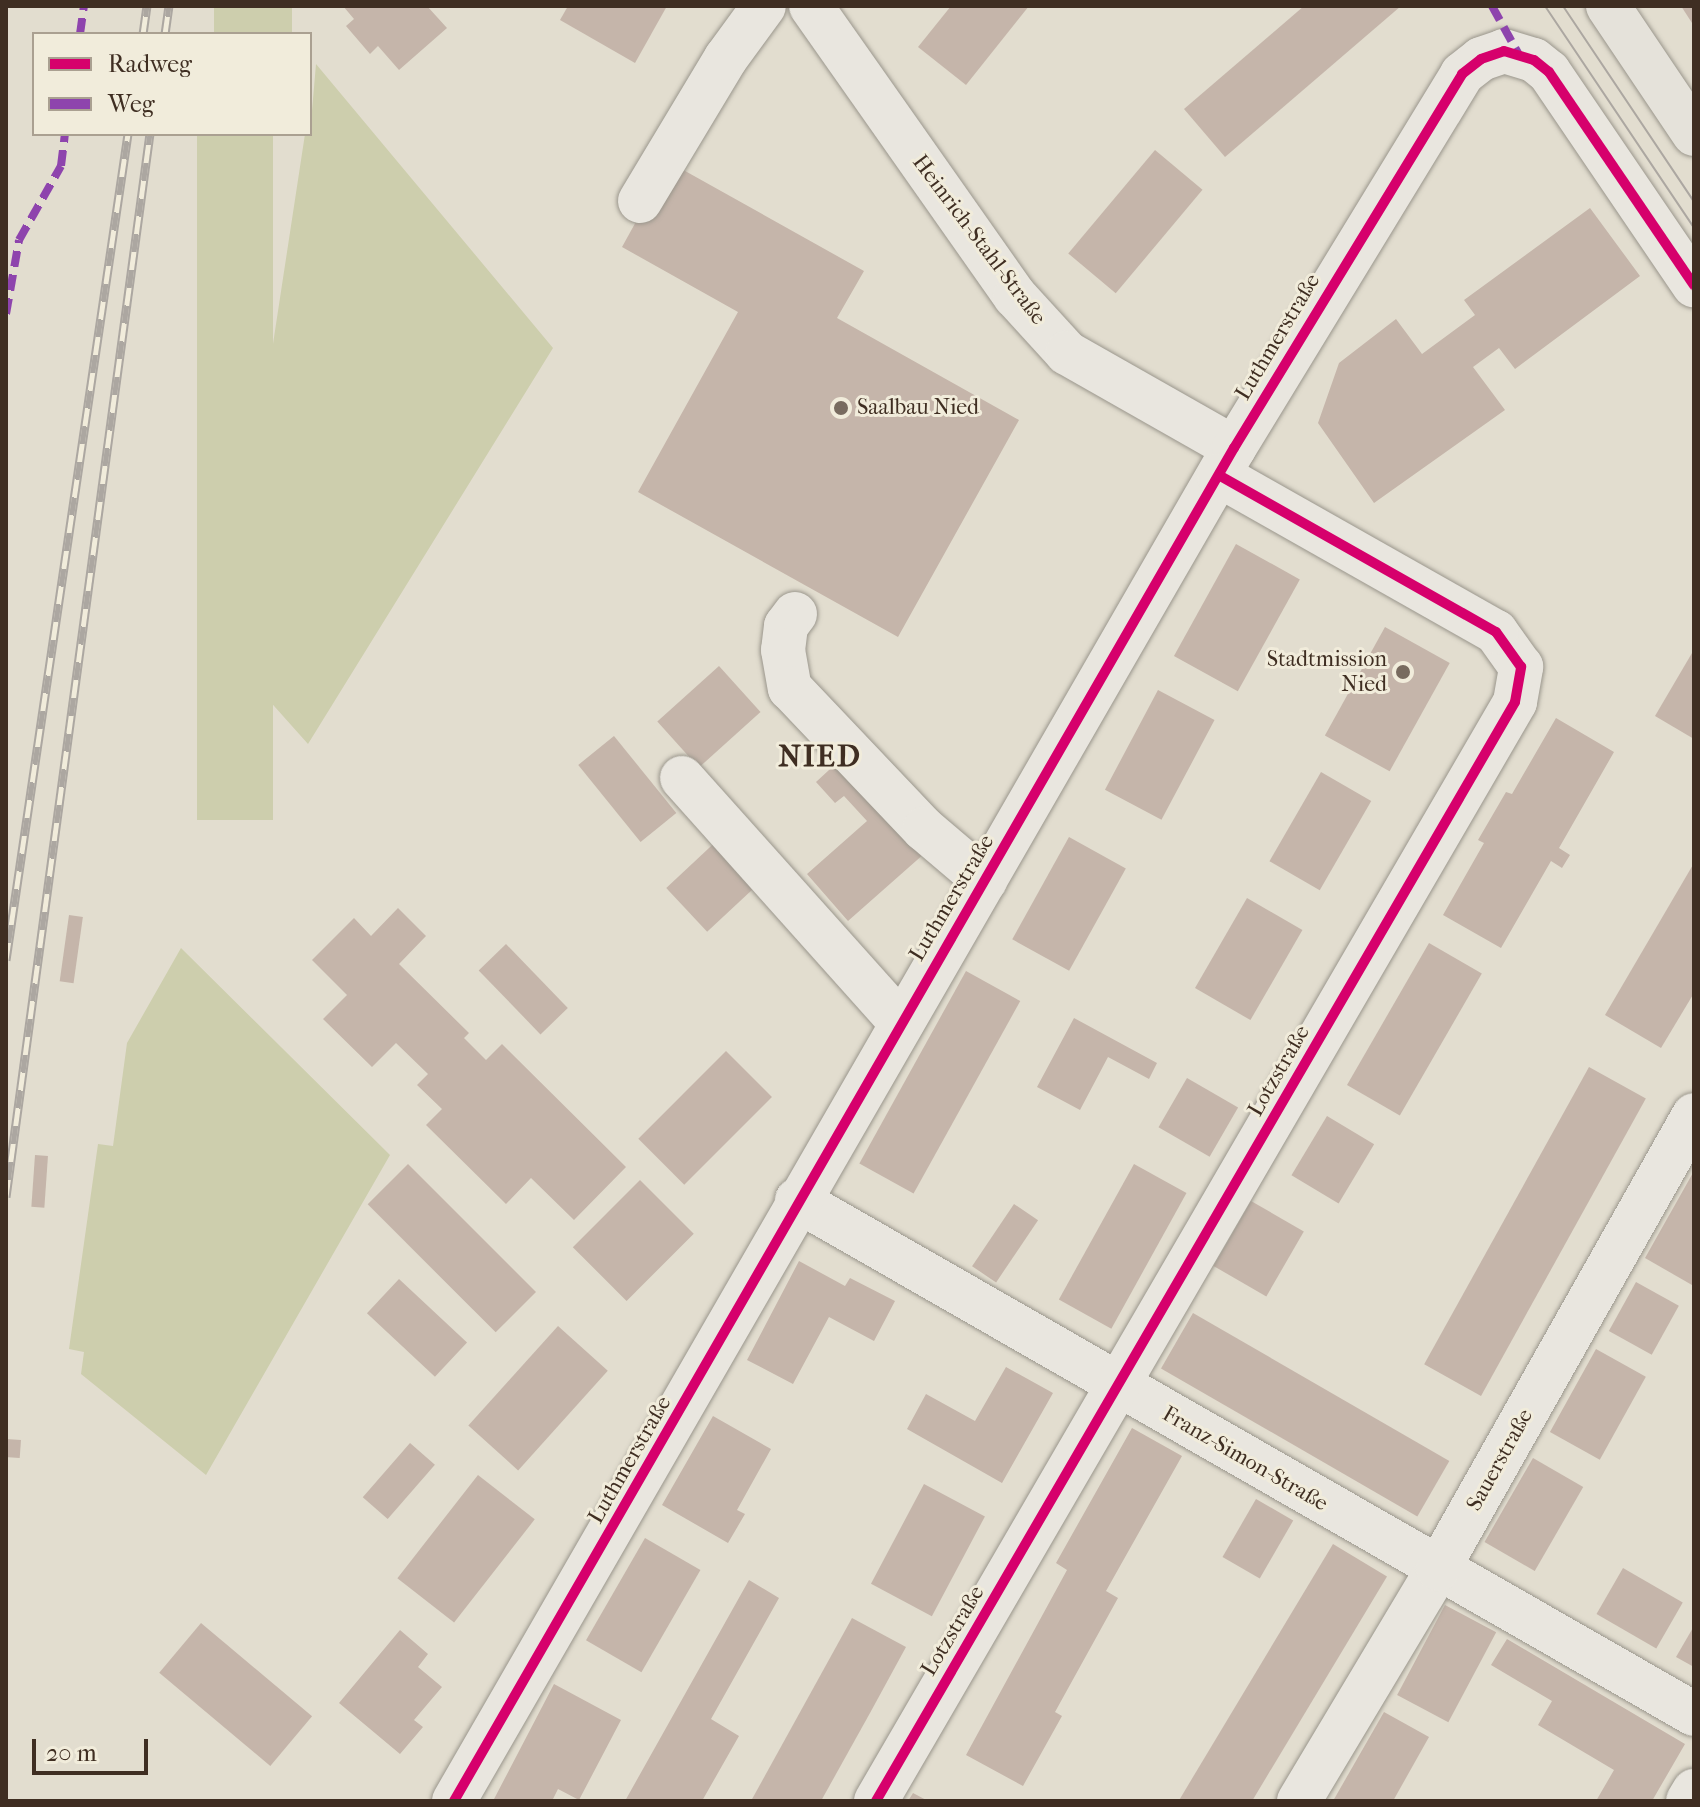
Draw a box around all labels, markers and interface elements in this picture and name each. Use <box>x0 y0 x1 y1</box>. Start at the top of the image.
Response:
legend <box>32 32 312 136</box>
text: Radweg <box>108 50 192 78</box>
text: Weg <box>108 90 155 118</box>
street label: Heinrich-Stahl-Straße <box>906 150 1052 330</box>
street label: Luthmerstraße <box>1230 269 1326 405</box>
place label: Saalbau Nied <box>857 395 979 421</box>
marker: Saalbau Nied <box>832 399 850 417</box>
place label: Stadtmission Nied <box>1267 646 1387 698</box>
marker: Stadtmission Nied <box>1394 663 1412 681</box>
district label: NIED <box>778 739 862 775</box>
street label: Luthmerstraße <box>904 830 1000 966</box>
street label: Lotzstraße <box>1242 1021 1316 1121</box>
street label: Luthmerstraße <box>583 1392 677 1528</box>
street label: Franz-Simon-Straße <box>1158 1401 1332 1517</box>
street label: Sauerstraße <box>1461 1404 1539 1516</box>
street label: Lotzstraße <box>916 1581 990 1681</box>
scale bar <box>36 1723 152 1773</box>
text: 20 m <box>46 1739 97 1767</box>

